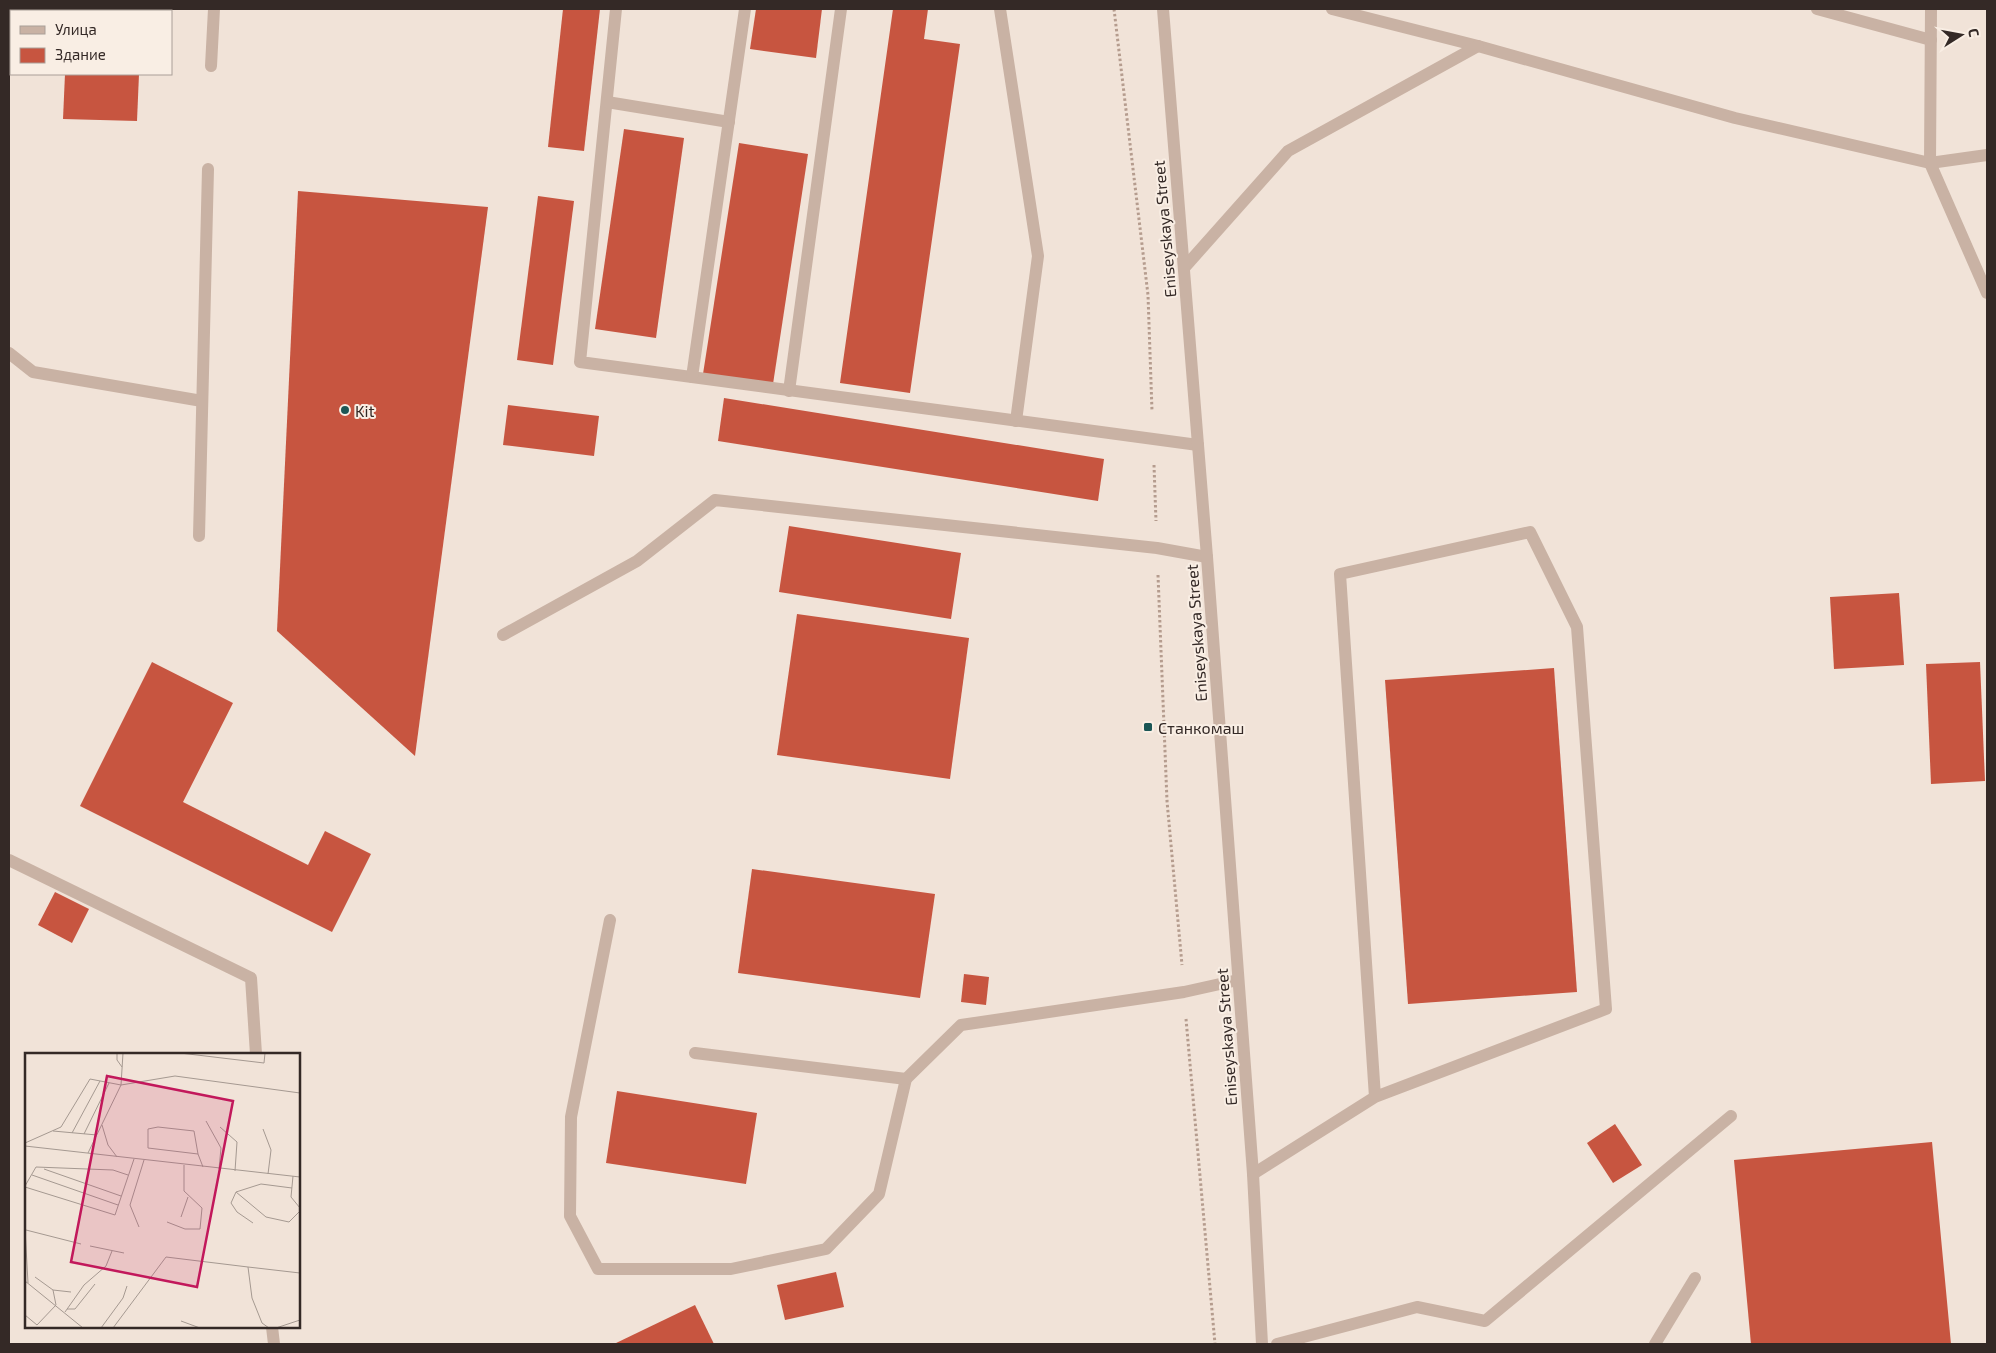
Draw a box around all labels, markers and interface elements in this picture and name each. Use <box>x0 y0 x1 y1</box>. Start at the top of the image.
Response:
legend <box>10 10 172 75</box>
north arrow <box>1936 10 1986 60</box>
text: Улица <box>55 20 97 38</box>
text: С <box>1965 27 1983 38</box>
text: Здание <box>55 45 106 63</box>
street label: Eniseyskaya Street <box>1149 160 1179 298</box>
place label: Kit <box>355 401 375 420</box>
marker: Kit <box>339 404 351 416</box>
street label: Eniseyskaya Street <box>1182 564 1210 702</box>
place label: Станкомаш <box>1158 718 1244 737</box>
marker: Станкомаш <box>1142 721 1154 733</box>
street label: Eniseyskaya Street <box>1212 968 1240 1106</box>
inset map <box>25 1053 300 1328</box>

